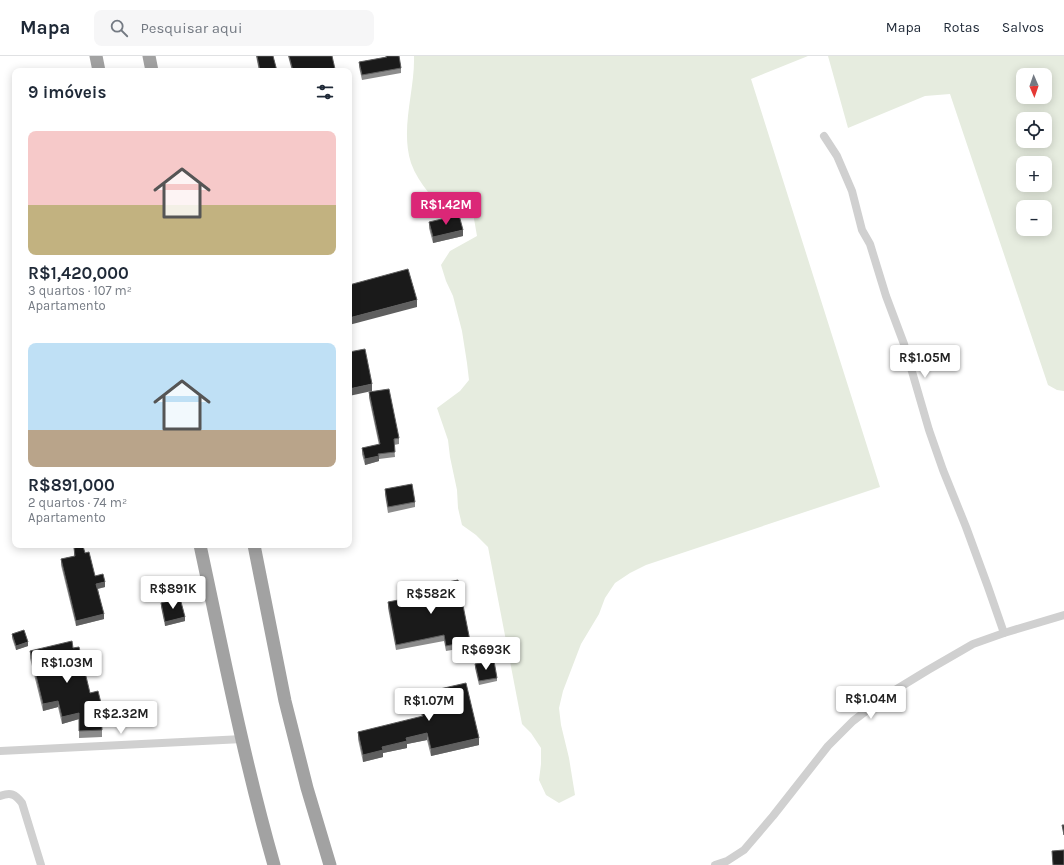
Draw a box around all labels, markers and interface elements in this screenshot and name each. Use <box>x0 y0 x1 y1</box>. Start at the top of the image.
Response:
search box <box>94 10 374 46</box>
text: Mapa <box>20 17 70 39</box>
icon: search <box>108 17 130 39</box>
text: Pesquisar aqui <box>140 19 242 37</box>
text: Mapa <box>886 19 921 36</box>
text: Rotas <box>943 19 980 36</box>
text: Salvos <box>1002 19 1044 36</box>
north arrow <box>1016 68 1052 104</box>
map controls <box>1016 68 1052 236</box>
icon: filters <box>314 81 336 103</box>
text: 9 imóveis <box>28 82 106 102</box>
button: locate <box>1016 112 1052 148</box>
button: + <box>1016 156 1052 192</box>
icon: home <box>146 157 218 229</box>
pin: R$1.42M <box>409 192 483 226</box>
text: R$1.42M <box>420 197 472 212</box>
button: − <box>1016 200 1052 236</box>
text: R$1,420,000 <box>28 263 129 283</box>
text: 3 quartos · 107 m² <box>28 283 132 298</box>
text: Apartamento <box>28 298 106 313</box>
pin: R$1.05M <box>888 345 962 379</box>
text: R$1.05M <box>899 350 951 365</box>
icon: home <box>146 369 218 441</box>
text: R$891,000 <box>28 475 115 495</box>
text: 2 quartos · 74 m² <box>28 495 127 510</box>
text: Apartamento <box>28 510 106 525</box>
pin: R$891K <box>140 576 206 610</box>
text: R$891K <box>150 581 196 596</box>
pin: R$582K <box>398 581 464 615</box>
text: R$582K <box>406 586 456 601</box>
pin: R$693K <box>453 637 519 671</box>
text: R$693K <box>461 642 511 657</box>
pin: R$1.03M <box>30 650 104 684</box>
text: R$1.03M <box>41 655 93 670</box>
pin: R$1.04M <box>834 686 908 720</box>
pin: R$1.07M <box>392 688 466 722</box>
text: R$1.04M <box>845 691 897 706</box>
text: R$1.07M <box>404 693 454 708</box>
pin: R$2.32M <box>84 701 158 735</box>
text: R$2.32M <box>93 706 149 721</box>

